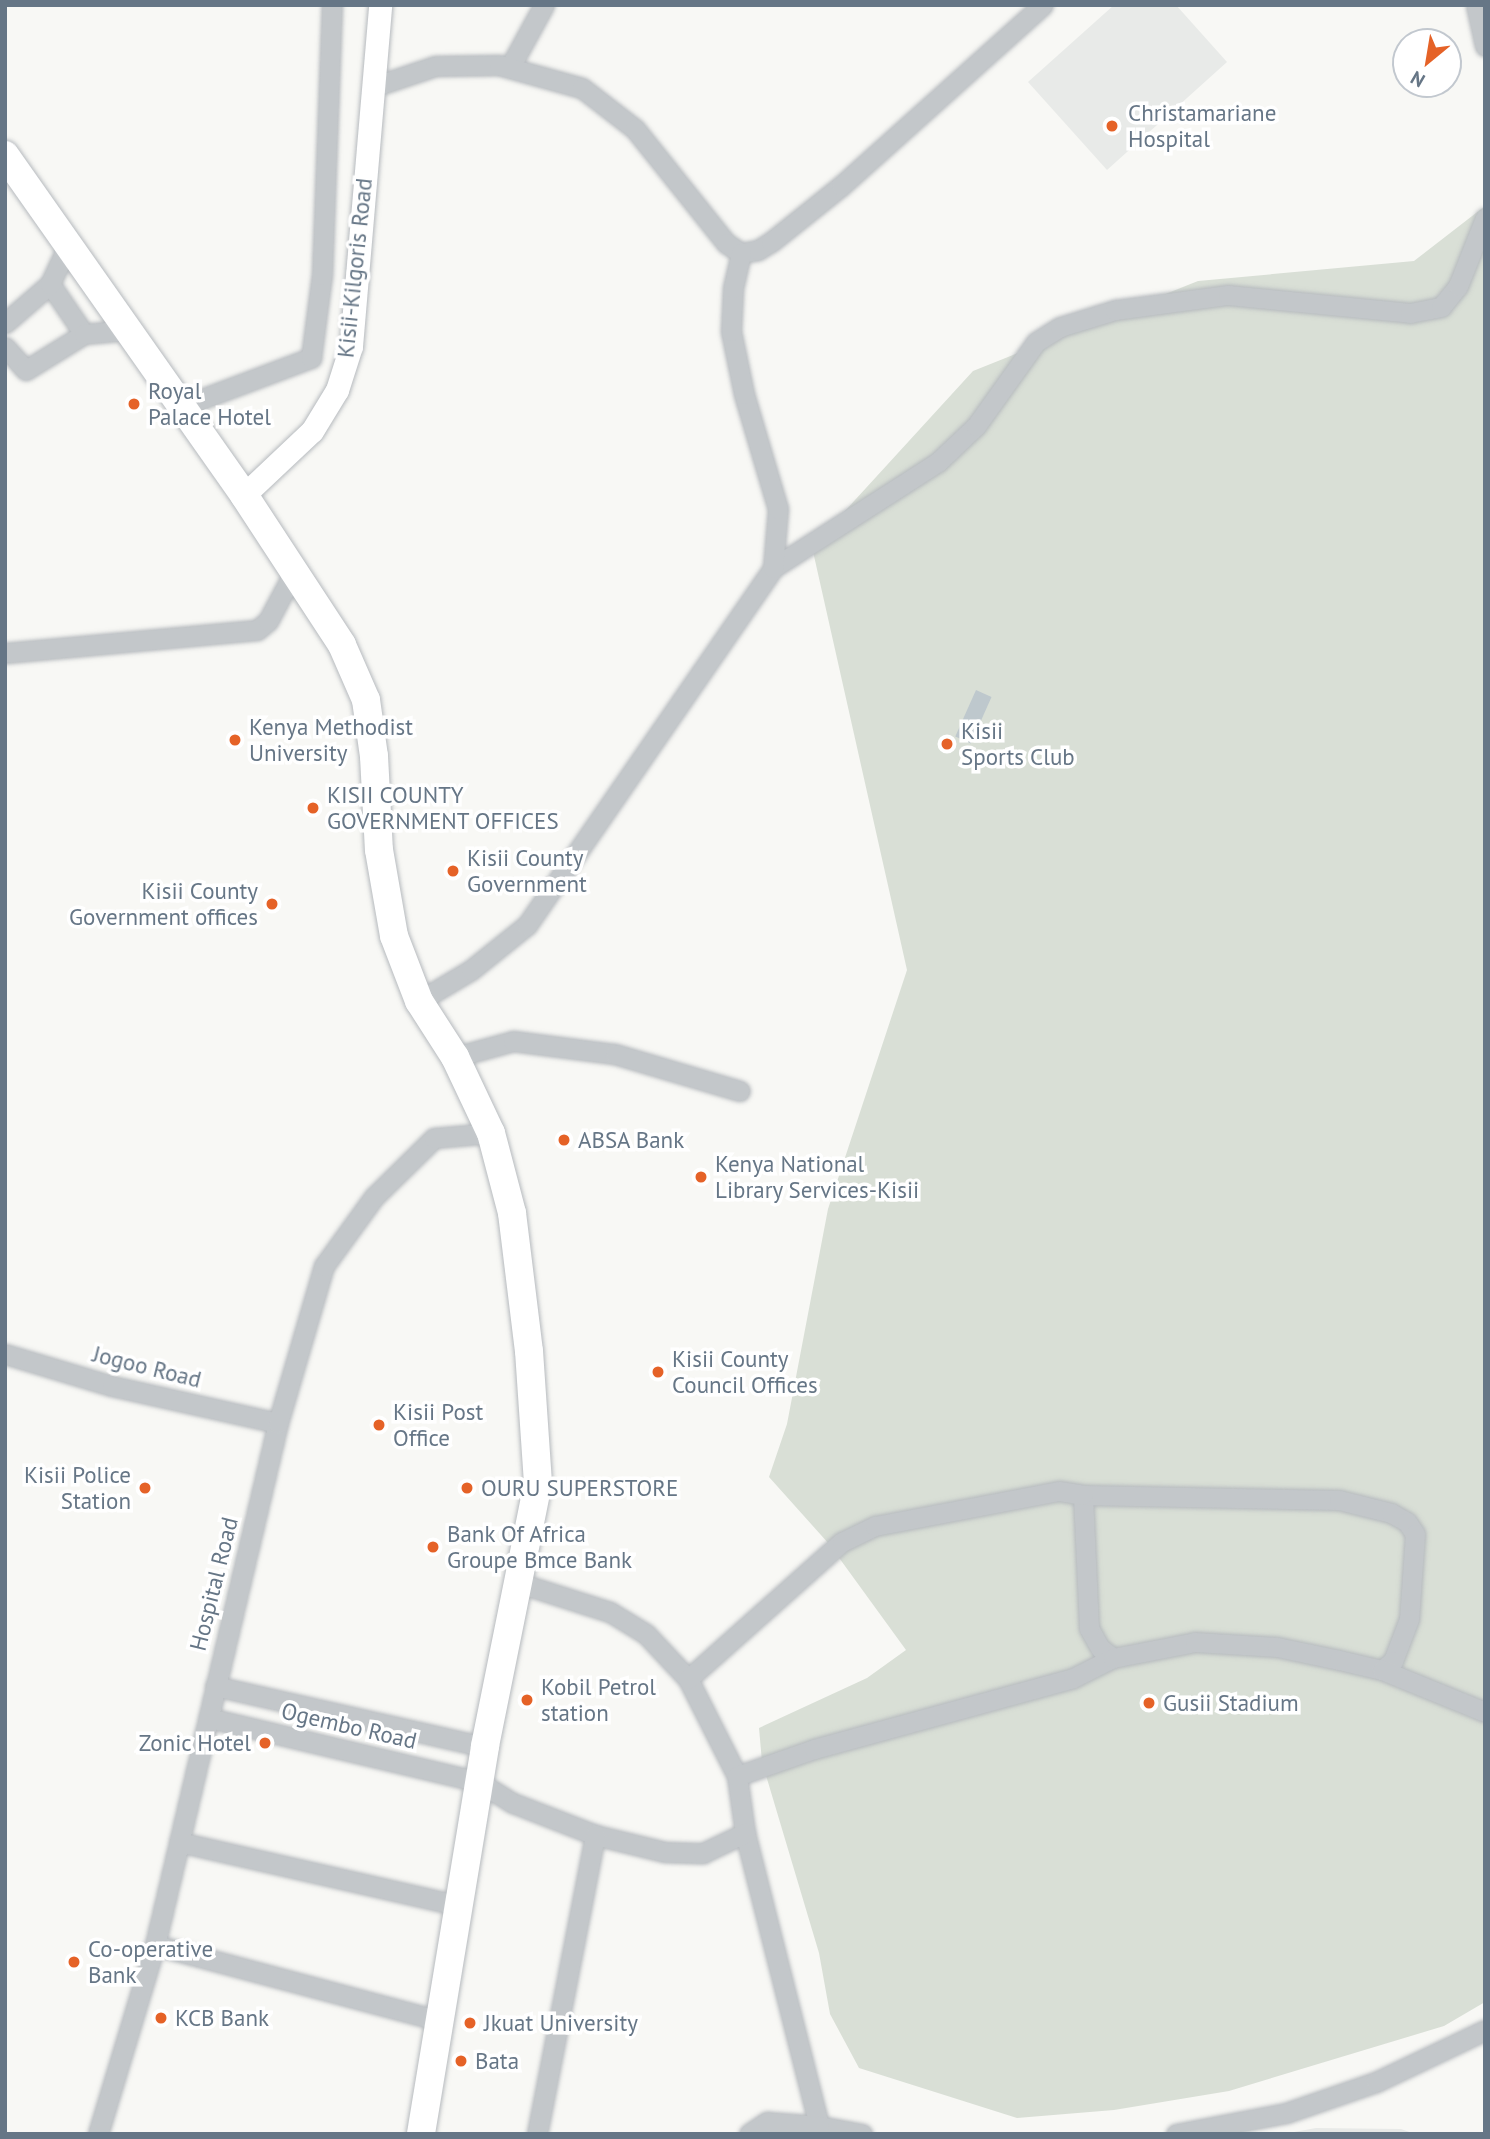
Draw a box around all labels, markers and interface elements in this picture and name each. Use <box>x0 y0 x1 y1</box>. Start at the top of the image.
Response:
north arrow <box>1392 28 1462 98</box>
text: N <box>1406 66 1429 93</box>
place label: Christamariane Hospital <box>1128 99 1276 153</box>
marker: Christamariane Hospital <box>1102 116 1122 136</box>
street label: Kisii-Kilgoris Road <box>332 177 378 359</box>
place label: Royal Palace Hotel <box>148 377 271 431</box>
marker: Royal Palace Hotel <box>126 396 142 412</box>
place label: Kenya Methodist University <box>249 713 413 767</box>
place label: Kisii Sports Club <box>961 717 1075 771</box>
marker: Kenya Methodist University <box>227 732 243 748</box>
marker: Kisii Sports Club <box>939 736 955 752</box>
place label: KISII COUNTY GOVERNMENT OFFICES <box>327 781 560 835</box>
marker: KISII COUNTY GOVERNMENT OFFICES <box>305 800 321 816</box>
place label: Kisii County Government <box>467 844 587 898</box>
marker: Kisii County Government <box>445 863 461 879</box>
place label: Kisii County Government offices <box>69 877 258 931</box>
marker: Kisii County Government offices <box>264 896 280 912</box>
place label: ABSA Bank <box>578 1126 685 1154</box>
marker: ABSA Bank <box>556 1132 572 1148</box>
place label: Kenya National Library Services-Kisii <box>715 1150 920 1204</box>
marker: Kenya National Library Services-Kisii <box>693 1169 709 1185</box>
street label: Jogoo Road <box>90 1340 204 1394</box>
place label: Kisii County Council Offices <box>672 1345 818 1399</box>
marker: Kisii County Council Offices <box>650 1364 666 1380</box>
place label: Kisii Post Office <box>393 1398 483 1452</box>
marker: Kisii Post Office <box>371 1417 387 1433</box>
place label: Kisii Police Station <box>24 1461 131 1515</box>
place label: OURU SUPERSTORE <box>481 1474 678 1502</box>
marker: Kisii Police Station <box>137 1480 153 1496</box>
marker: OURU SUPERSTORE <box>459 1480 475 1496</box>
street label: Hospital Road <box>184 1514 244 1654</box>
place label: Bank Of Africa Groupe Bmce Bank <box>447 1520 632 1574</box>
marker: Bank Of Africa Groupe Bmce Bank <box>425 1539 441 1555</box>
place label: Kobil Petrol station <box>541 1673 656 1727</box>
place label: Gusii Stadium <box>1163 1689 1299 1717</box>
marker: Kobil Petrol station <box>519 1692 535 1708</box>
marker: Gusii Stadium <box>1141 1695 1157 1711</box>
street label: Ogembo Road <box>279 1697 419 1755</box>
place label: Zonic Hotel <box>138 1729 251 1757</box>
marker: Zonic Hotel <box>257 1735 273 1751</box>
place label: Co-operative Bank <box>88 1935 213 1989</box>
marker: Co-operative Bank <box>66 1954 82 1970</box>
place label: KCB Bank <box>175 2004 269 2032</box>
place label: Jkuat University <box>484 2009 638 2037</box>
marker: KCB Bank <box>153 2010 169 2026</box>
marker: Jkuat University <box>462 2015 478 2031</box>
place label: Bata <box>475 2047 519 2075</box>
marker: Bata <box>453 2053 469 2069</box>

